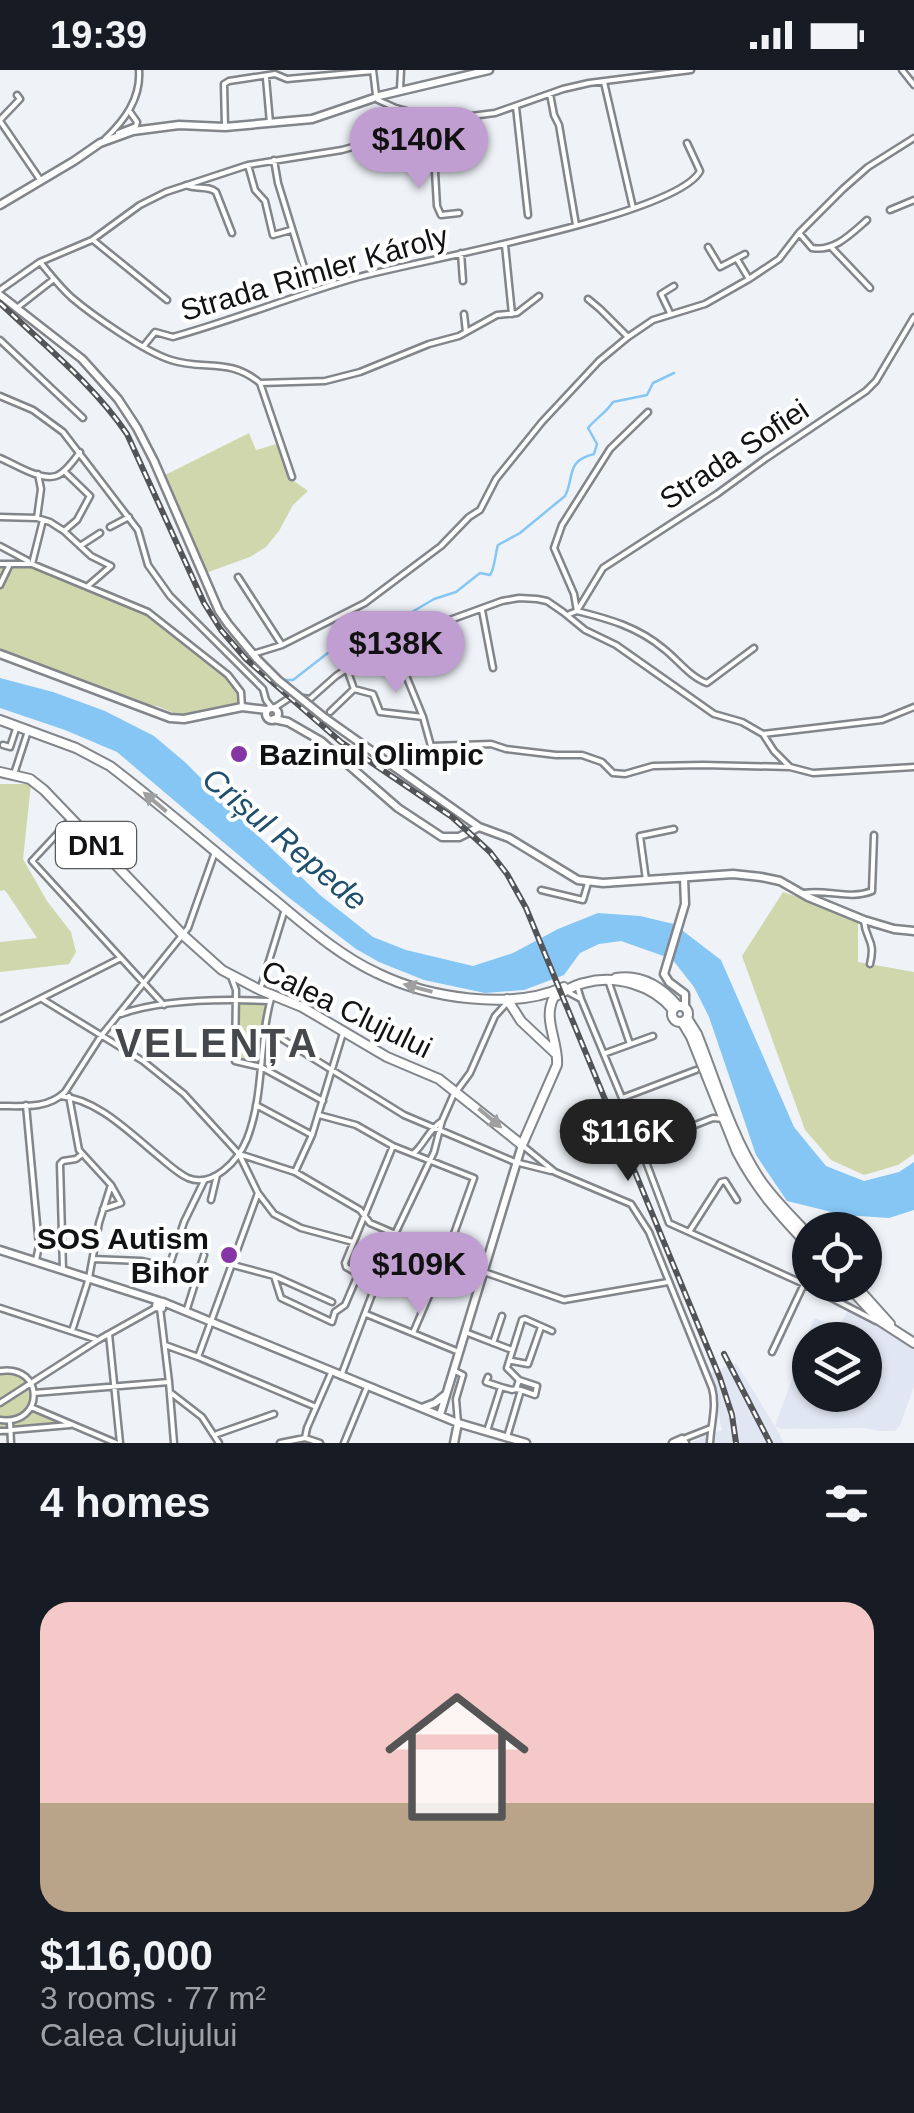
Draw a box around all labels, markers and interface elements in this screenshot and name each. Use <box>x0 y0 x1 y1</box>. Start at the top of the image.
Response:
text: 19:39 <box>50 14 147 56</box>
pin: $140K <box>349 107 489 192</box>
text: $140K <box>372 121 466 157</box>
street label: Strada Rimler Károly <box>176 219 452 327</box>
street label: Strada Sofiei <box>654 392 814 516</box>
pin: $138K <box>326 611 466 696</box>
text: $138K <box>349 625 443 661</box>
place label: Bazinul Olimpic <box>259 738 484 771</box>
marker: Bazinul Olimpic <box>228 743 250 765</box>
water label: Crișul Repede <box>196 760 374 918</box>
one-way arrow <box>142 792 167 813</box>
road number: DN1 <box>56 822 136 868</box>
street label: Calea Clujului <box>257 954 437 1064</box>
one-way arrow <box>402 979 433 995</box>
district label: VELENȚA <box>115 1021 319 1066</box>
pin: $116K <box>558 1099 698 1184</box>
one-way arrow <box>477 1107 502 1128</box>
text: $116K <box>582 1113 674 1149</box>
map controls <box>792 1212 882 1412</box>
button: locate <box>792 1212 882 1302</box>
place label: SOS Autism Bihor <box>37 1222 209 1289</box>
pin: $109K <box>349 1232 489 1317</box>
marker: SOS Autism Bihor <box>218 1244 240 1266</box>
text: $109K <box>372 1246 466 1282</box>
button: layers <box>792 1322 882 1412</box>
icon: filters <box>819 1476 874 1531</box>
text: 4 homes <box>40 1479 210 1526</box>
icon: home <box>367 1667 547 1847</box>
text: $116,000 <box>40 1932 213 1979</box>
text: 3 rooms · 77 m² <box>40 1980 266 2016</box>
text: Calea Clujului <box>40 2017 237 2053</box>

